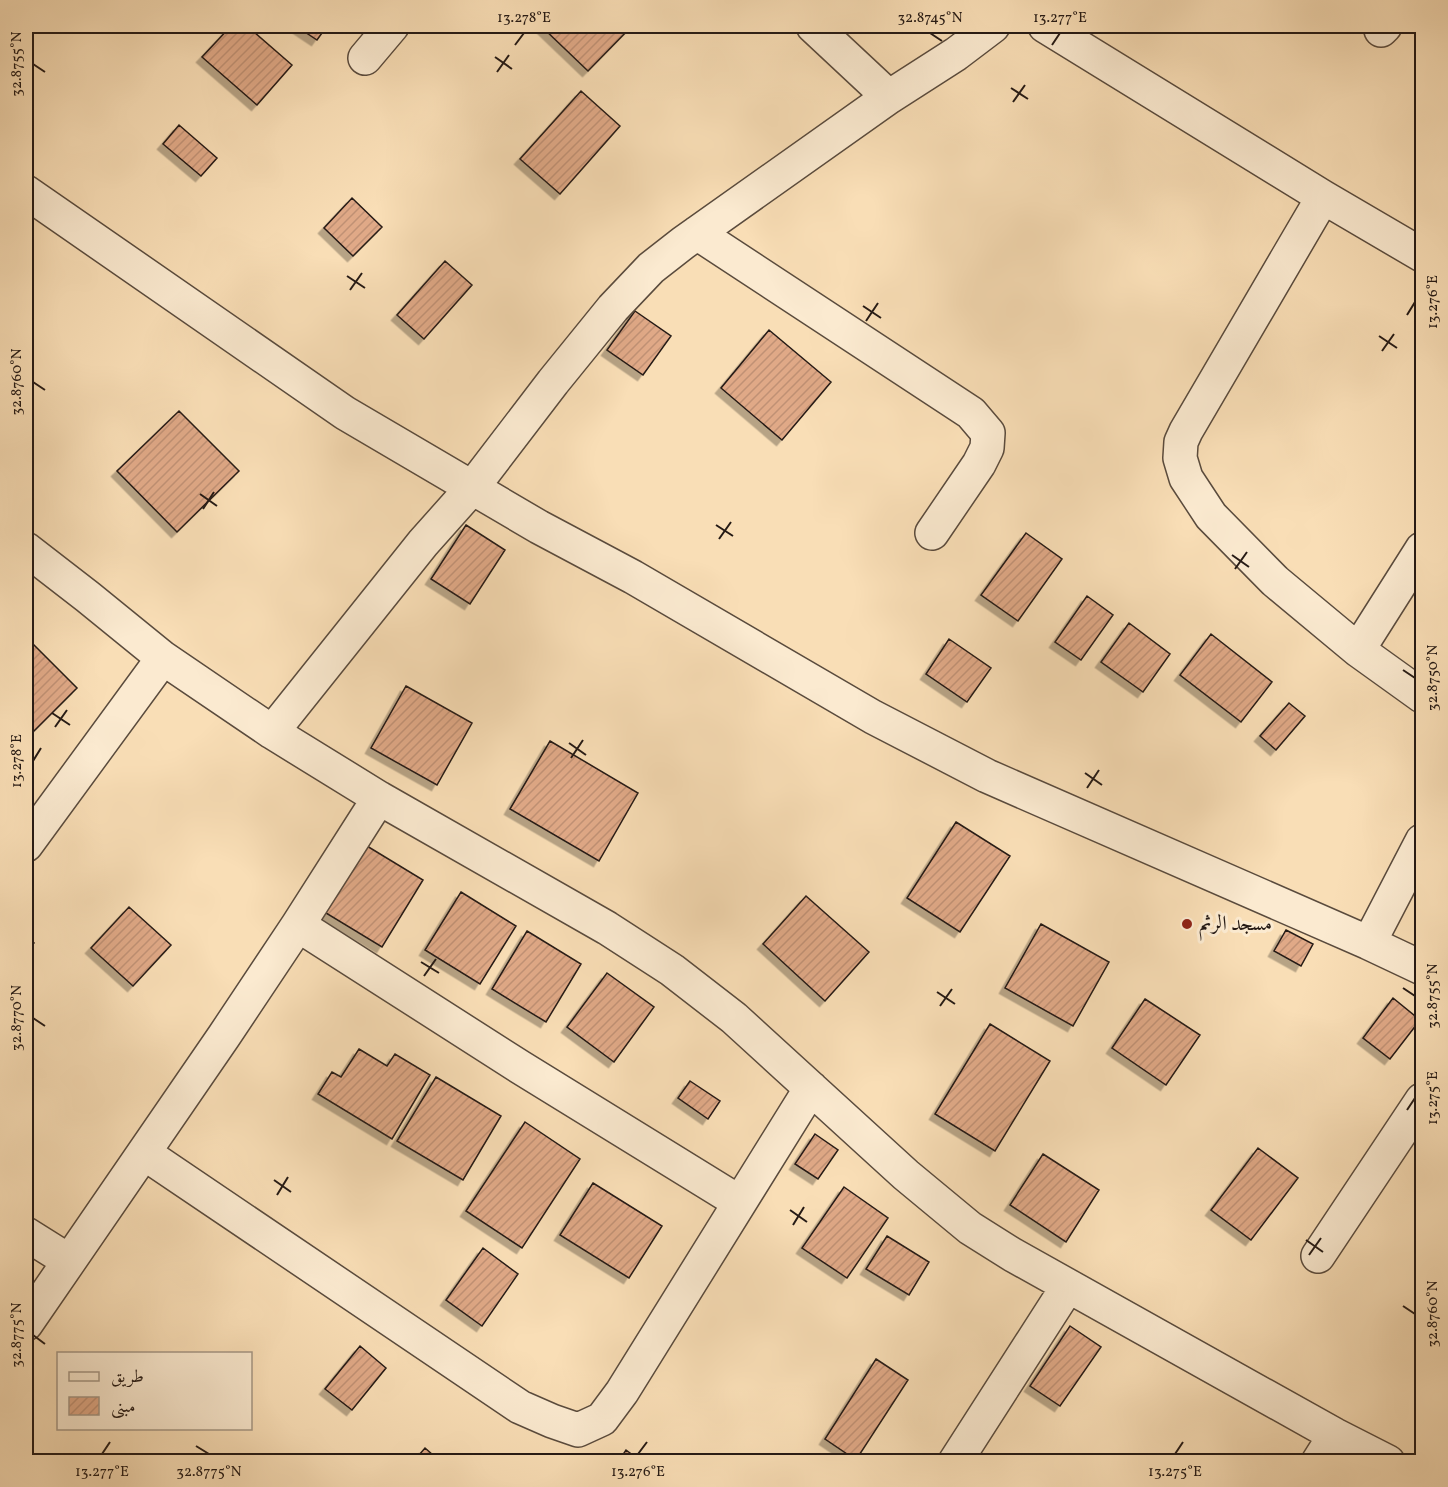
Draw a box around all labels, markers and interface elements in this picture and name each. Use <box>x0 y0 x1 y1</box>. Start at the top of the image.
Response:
text: 13.278°E <box>497 8 551 29</box>
text: 32.8745°N <box>897 8 963 29</box>
text: 13.277°E <box>1033 8 1087 29</box>
text: 32.8755°N <box>7 31 28 97</box>
text: 13.276°E <box>1423 275 1444 329</box>
text: 32.8760°N <box>7 348 28 416</box>
text: 32.8750°N <box>1423 645 1444 711</box>
text: 13.278°E <box>7 734 28 788</box>
place label: مسجد الرثم <box>1199 910 1272 941</box>
marker: مسجد الرثم <box>1180 917 1194 931</box>
text: 32.8755°N <box>1423 963 1444 1029</box>
text: 32.8770°N <box>7 985 28 1051</box>
text: 13.275°E <box>1423 1071 1444 1125</box>
text: 32.8760°N <box>1423 1280 1444 1348</box>
text: 32.8775°N <box>7 1302 28 1368</box>
legend <box>57 1352 252 1430</box>
text: طريق <box>111 1365 144 1390</box>
text: مبنى <box>111 1395 136 1420</box>
text: 13.277°E <box>75 1462 129 1483</box>
text: 32.8775°N <box>176 1462 242 1483</box>
text: 13.276°E <box>611 1462 665 1483</box>
text: 13.275°E <box>1148 1462 1202 1483</box>

